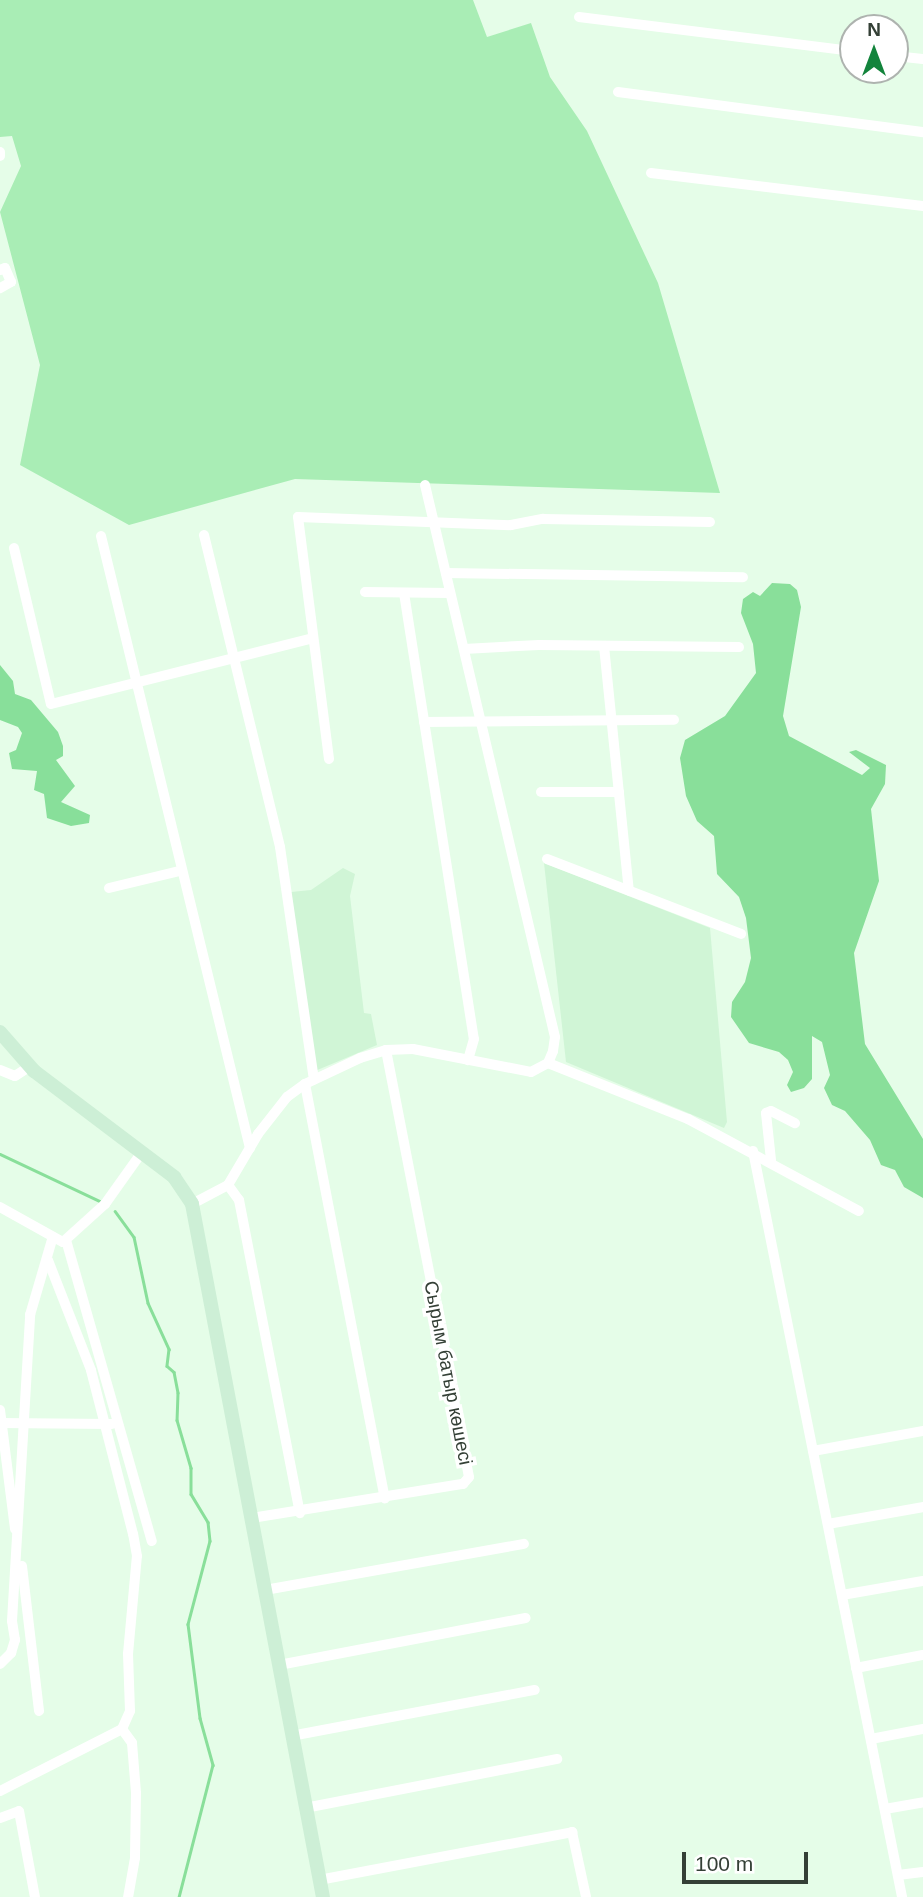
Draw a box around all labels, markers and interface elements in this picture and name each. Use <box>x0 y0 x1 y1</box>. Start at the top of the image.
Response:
north arrow <box>839 14 909 84</box>
text: N <box>867 19 881 40</box>
street label: Сырым батыр көшесі <box>419 1279 477 1467</box>
scale bar <box>685 1838 811 1882</box>
text: 100 m <box>695 1852 753 1875</box>

